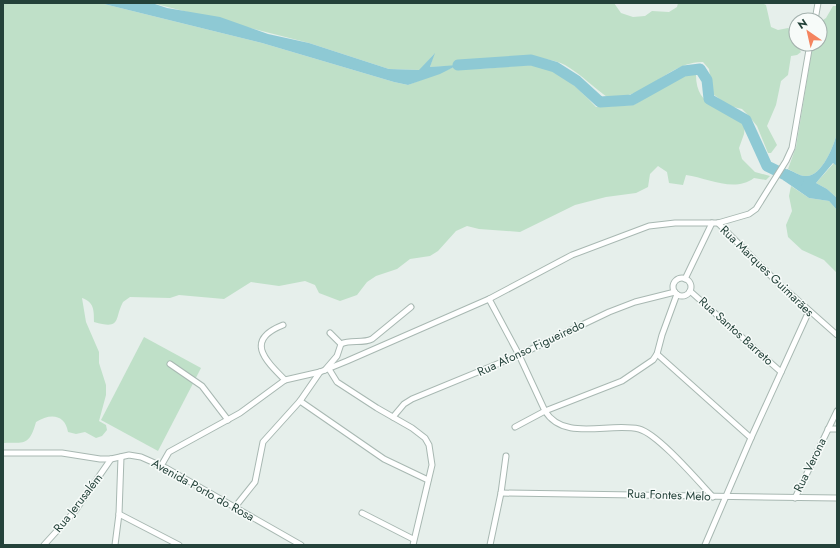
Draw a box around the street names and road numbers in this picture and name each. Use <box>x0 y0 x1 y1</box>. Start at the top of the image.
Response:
street label: Rua Marques Guimarães <box>716 221 818 321</box>
street label: Rua Santos Barreto <box>695 293 778 370</box>
street label: Rua Afonso Figueiredo <box>474 315 588 381</box>
street label: Rua Verona <box>789 435 831 495</box>
street label: Avenida Porto do Rosa <box>148 454 258 526</box>
street label: Rua Jerusalém <box>49 470 107 536</box>
street label: Rua Fontes Melo <box>627 485 712 505</box>

